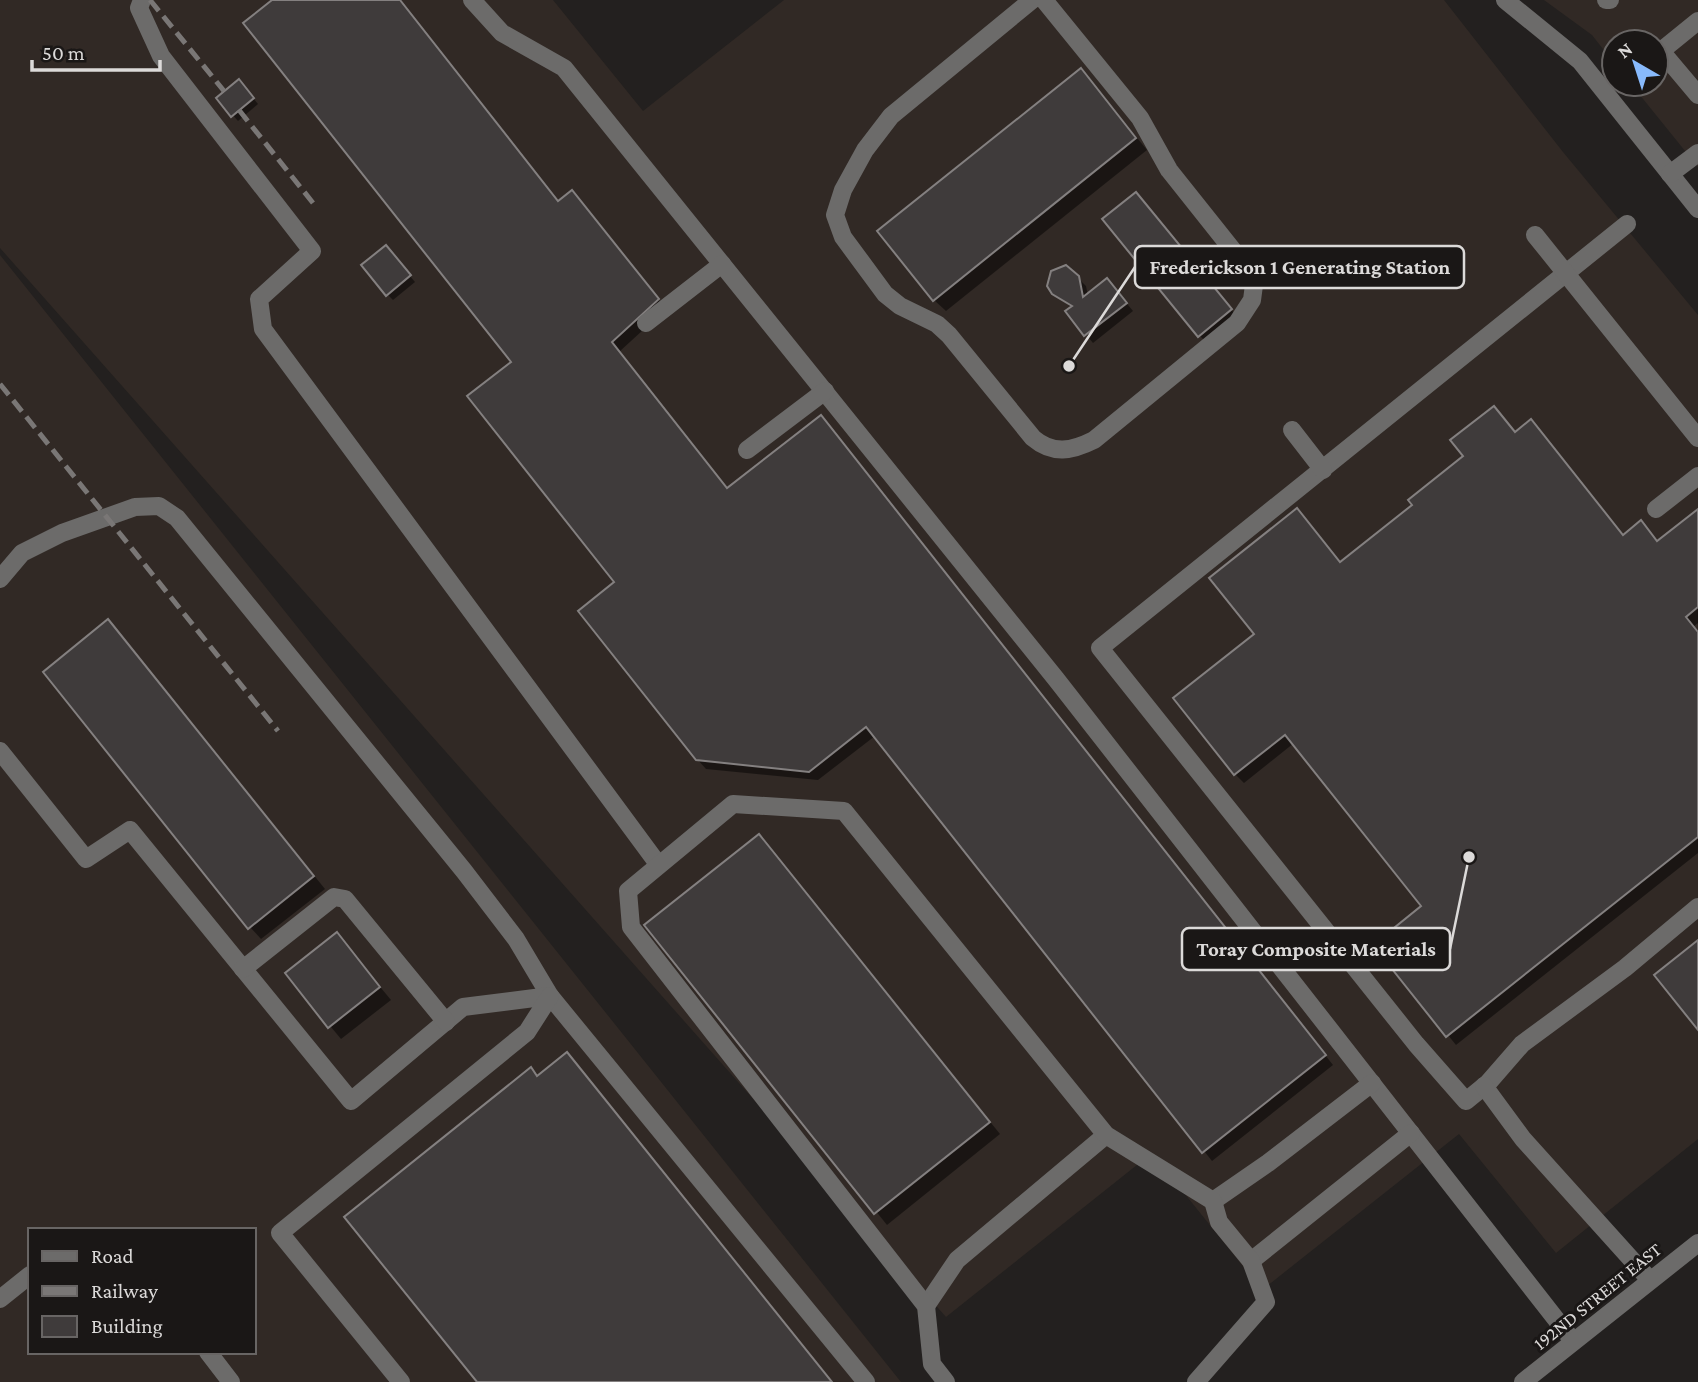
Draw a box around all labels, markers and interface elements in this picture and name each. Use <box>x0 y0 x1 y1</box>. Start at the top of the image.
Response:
scale bar <box>32 28 159 72</box>
north arrow <box>1600 28 1670 98</box>
text: N <box>1613 38 1636 62</box>
text: 50 m <box>42 41 85 65</box>
callout: Frederickson 1 Generating Station <box>1135 246 1464 288</box>
text: Frederickson 1 Generating Station <box>1150 255 1450 279</box>
callout: Toray Composite Materials <box>1182 928 1450 970</box>
text: Toray Composite Materials <box>1196 937 1436 961</box>
legend <box>28 1228 256 1354</box>
street label: 192ND STREET EAST <box>1529 1238 1666 1354</box>
text: Road <box>91 1244 134 1268</box>
text: Railway <box>91 1279 158 1303</box>
text: Building <box>91 1314 163 1338</box>

